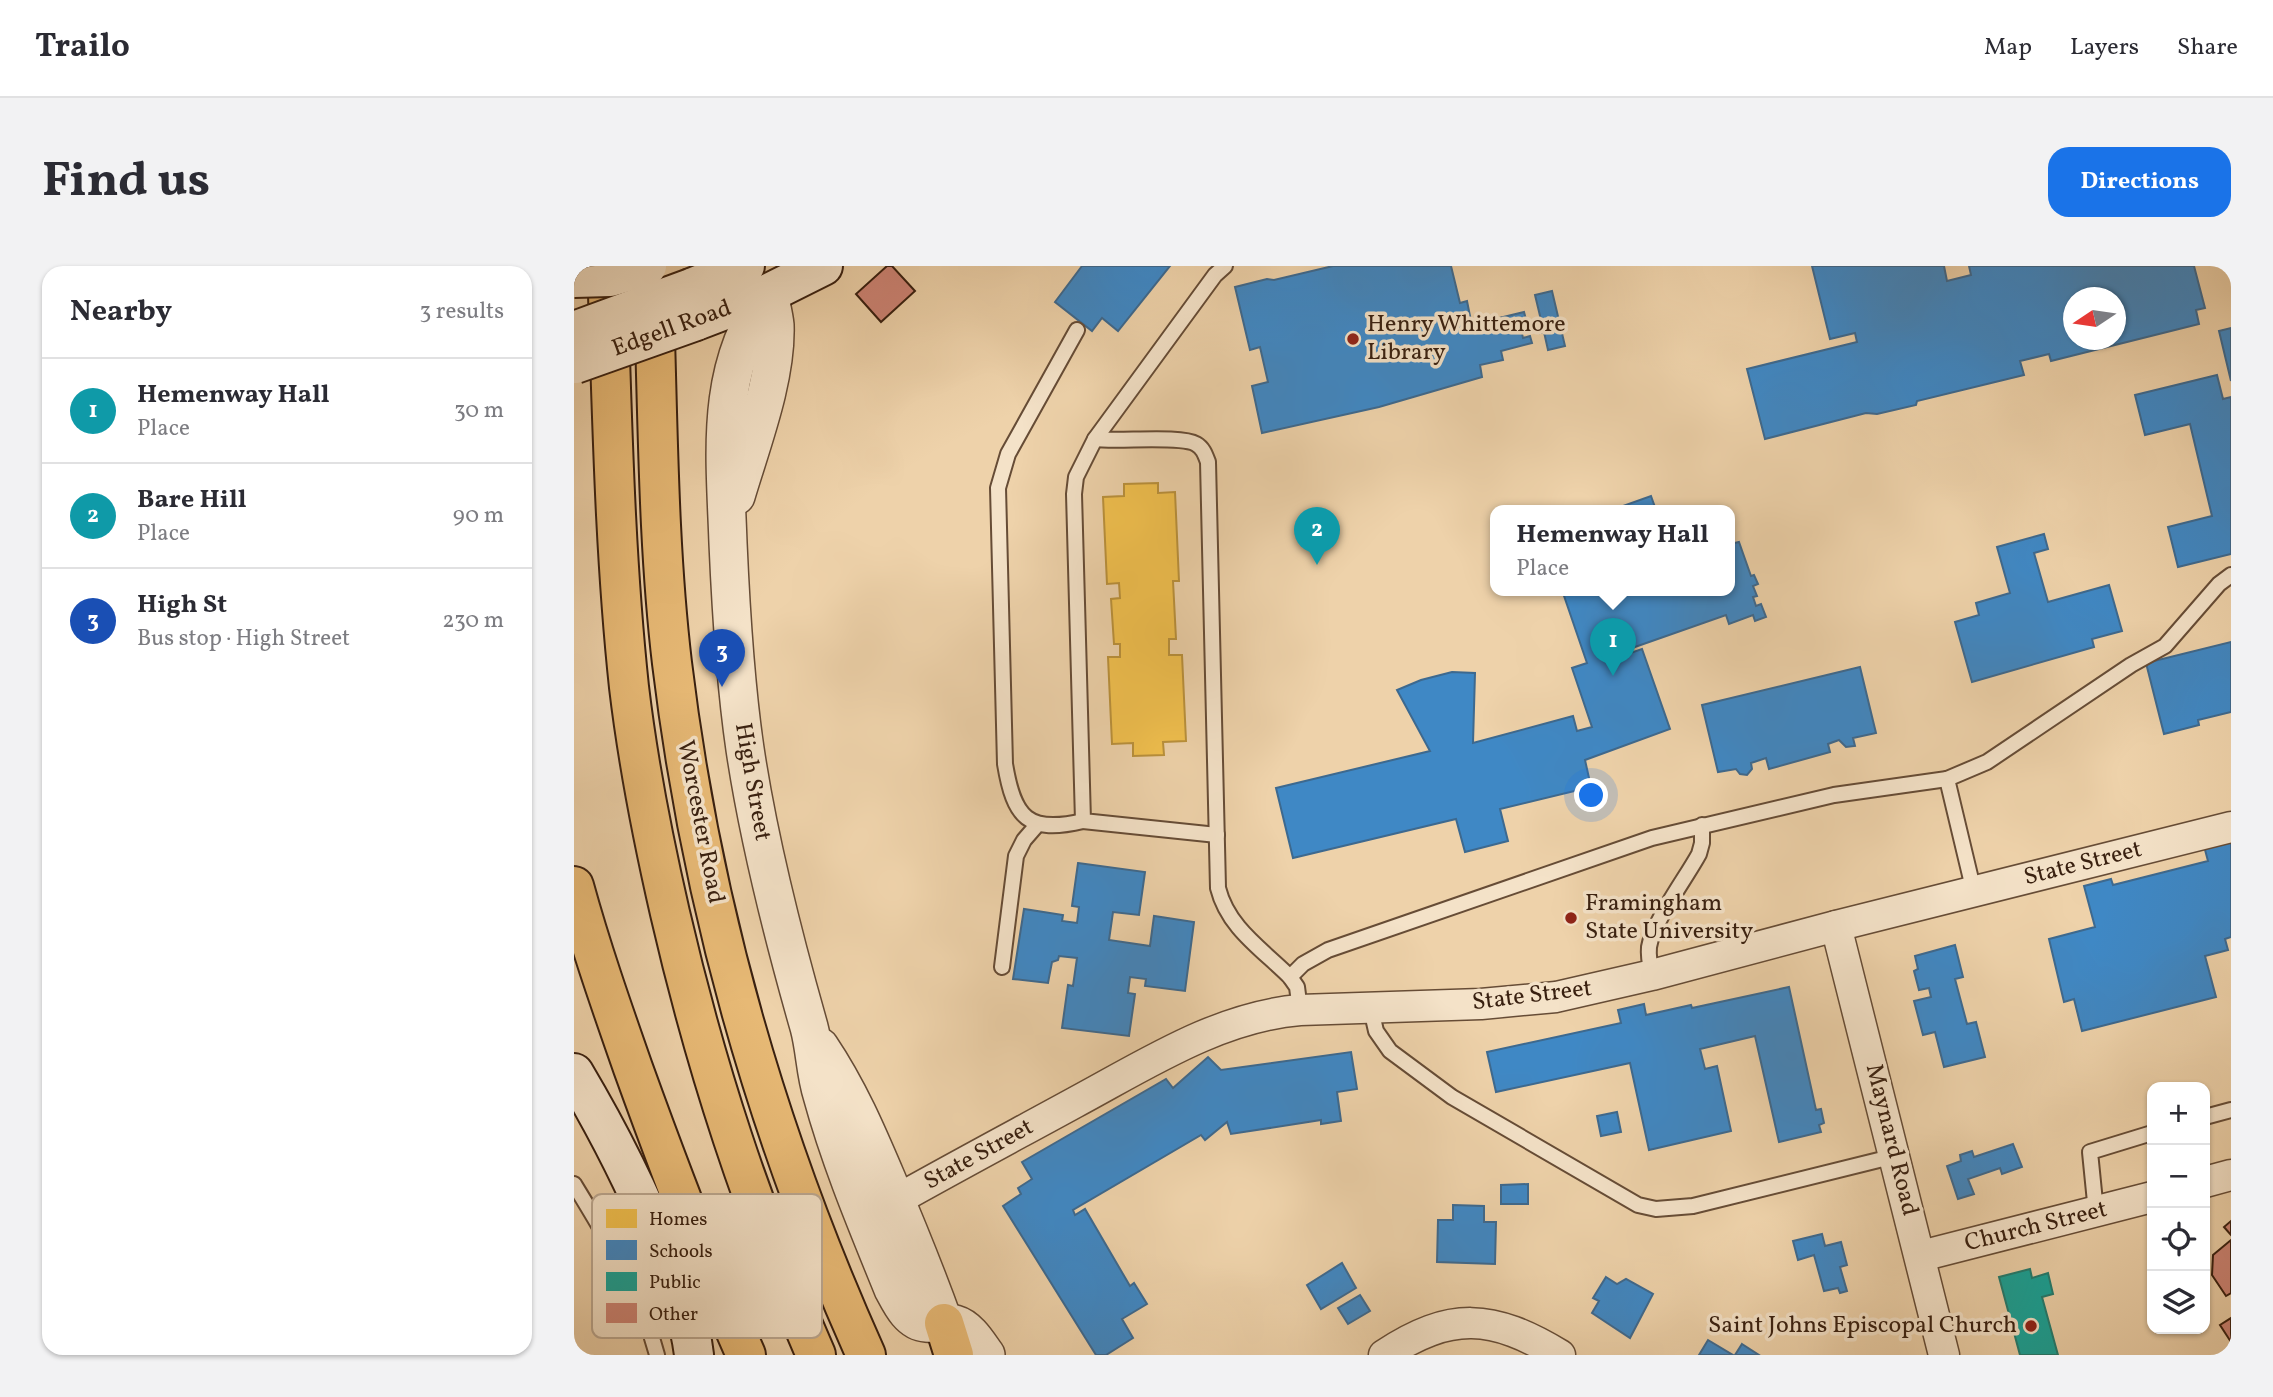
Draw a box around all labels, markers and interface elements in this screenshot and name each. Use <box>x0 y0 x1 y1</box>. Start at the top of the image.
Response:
text: Trailo <box>35 25 130 71</box>
text: Map <box>1984 31 2032 65</box>
text: Layers <box>2070 31 2139 65</box>
text: Share <box>2177 31 2238 65</box>
button: Directions <box>2048 147 2231 217</box>
text: Find us <box>42 148 210 217</box>
north arrow <box>2063 287 2126 350</box>
text: Nearby <box>70 291 172 333</box>
street label: Edgell Road <box>607 292 737 366</box>
text: 3 results <box>419 296 504 328</box>
place label: Henry Whittemore Library <box>1367 308 1566 370</box>
marker: Henry Whittemore Library <box>1345 331 1361 347</box>
text: Hemenway Hall <box>137 377 330 413</box>
text: 1 <box>88 395 98 427</box>
text: 30 m <box>454 395 504 427</box>
text: Place <box>137 413 190 445</box>
text: Bare Hill <box>137 482 247 518</box>
text: 2 <box>87 500 99 532</box>
text: 90 m <box>453 500 504 532</box>
popup <box>1490 505 1735 596</box>
pin: 2 <box>1294 507 1340 565</box>
text: Hemenway Hall <box>1516 517 1709 553</box>
text: Place <box>137 518 190 550</box>
text: Place <box>1516 553 1569 585</box>
text: High St <box>137 587 227 623</box>
text: 3 <box>87 605 99 637</box>
text: 230 m <box>442 605 504 637</box>
pin: 1 <box>1590 618 1636 676</box>
text: Bus stop · High Street <box>137 623 350 655</box>
pin: 3 <box>699 629 745 687</box>
street label: High Street <box>725 720 779 844</box>
street label: Worcester Road <box>667 737 733 907</box>
your location <box>1574 778 1608 812</box>
street label: State Street <box>2020 833 2146 895</box>
place label: Framingham State University <box>1585 887 1753 949</box>
marker: Framingham State University <box>1563 910 1579 926</box>
street label: State Street <box>1470 972 1594 1020</box>
street label: Maynard Road <box>1856 1060 1926 1220</box>
map controls <box>2147 1082 2210 1334</box>
button: + <box>2147 1082 2210 1145</box>
street label: State Street <box>918 1111 1040 1199</box>
button: − <box>2147 1145 2210 1208</box>
street label: Church Street <box>1961 1193 2111 1261</box>
legend <box>592 1194 822 1338</box>
text: Homes <box>649 1207 707 1233</box>
button: locate <box>2147 1208 2210 1271</box>
text: Schools <box>649 1239 713 1265</box>
text: Public <box>649 1270 701 1296</box>
button: layers <box>2147 1271 2210 1334</box>
text: Other <box>649 1302 698 1328</box>
place label: Saint Johns Episcopal Church <box>1708 1309 2017 1343</box>
marker: Saint Johns Episcopal Church <box>2023 1318 2039 1334</box>

